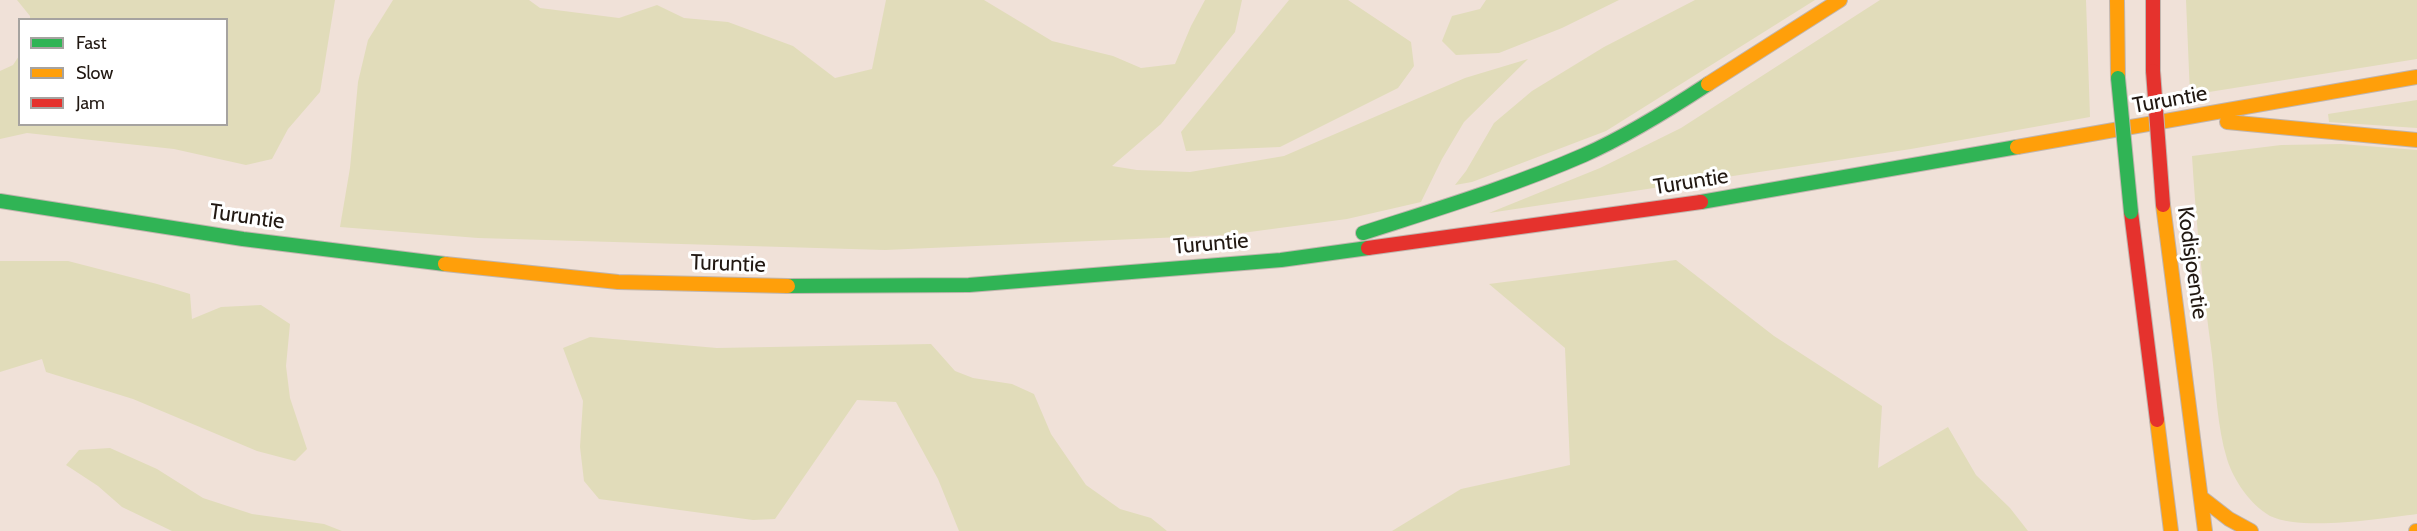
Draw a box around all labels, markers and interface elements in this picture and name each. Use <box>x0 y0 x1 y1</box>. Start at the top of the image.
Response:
legend <box>18 18 228 126</box>
text: Fast <box>76 32 107 54</box>
text: Slow <box>76 62 113 84</box>
street label: Turuntie <box>2131 80 2209 120</box>
text: Jam <box>76 92 105 114</box>
street label: Turuntie <box>1652 163 1730 201</box>
street label: Turuntie <box>208 199 286 235</box>
street label: Kodisjoentie <box>2171 205 2213 321</box>
street label: Turuntie <box>1172 228 1250 260</box>
street label: Turuntie <box>690 249 766 279</box>

